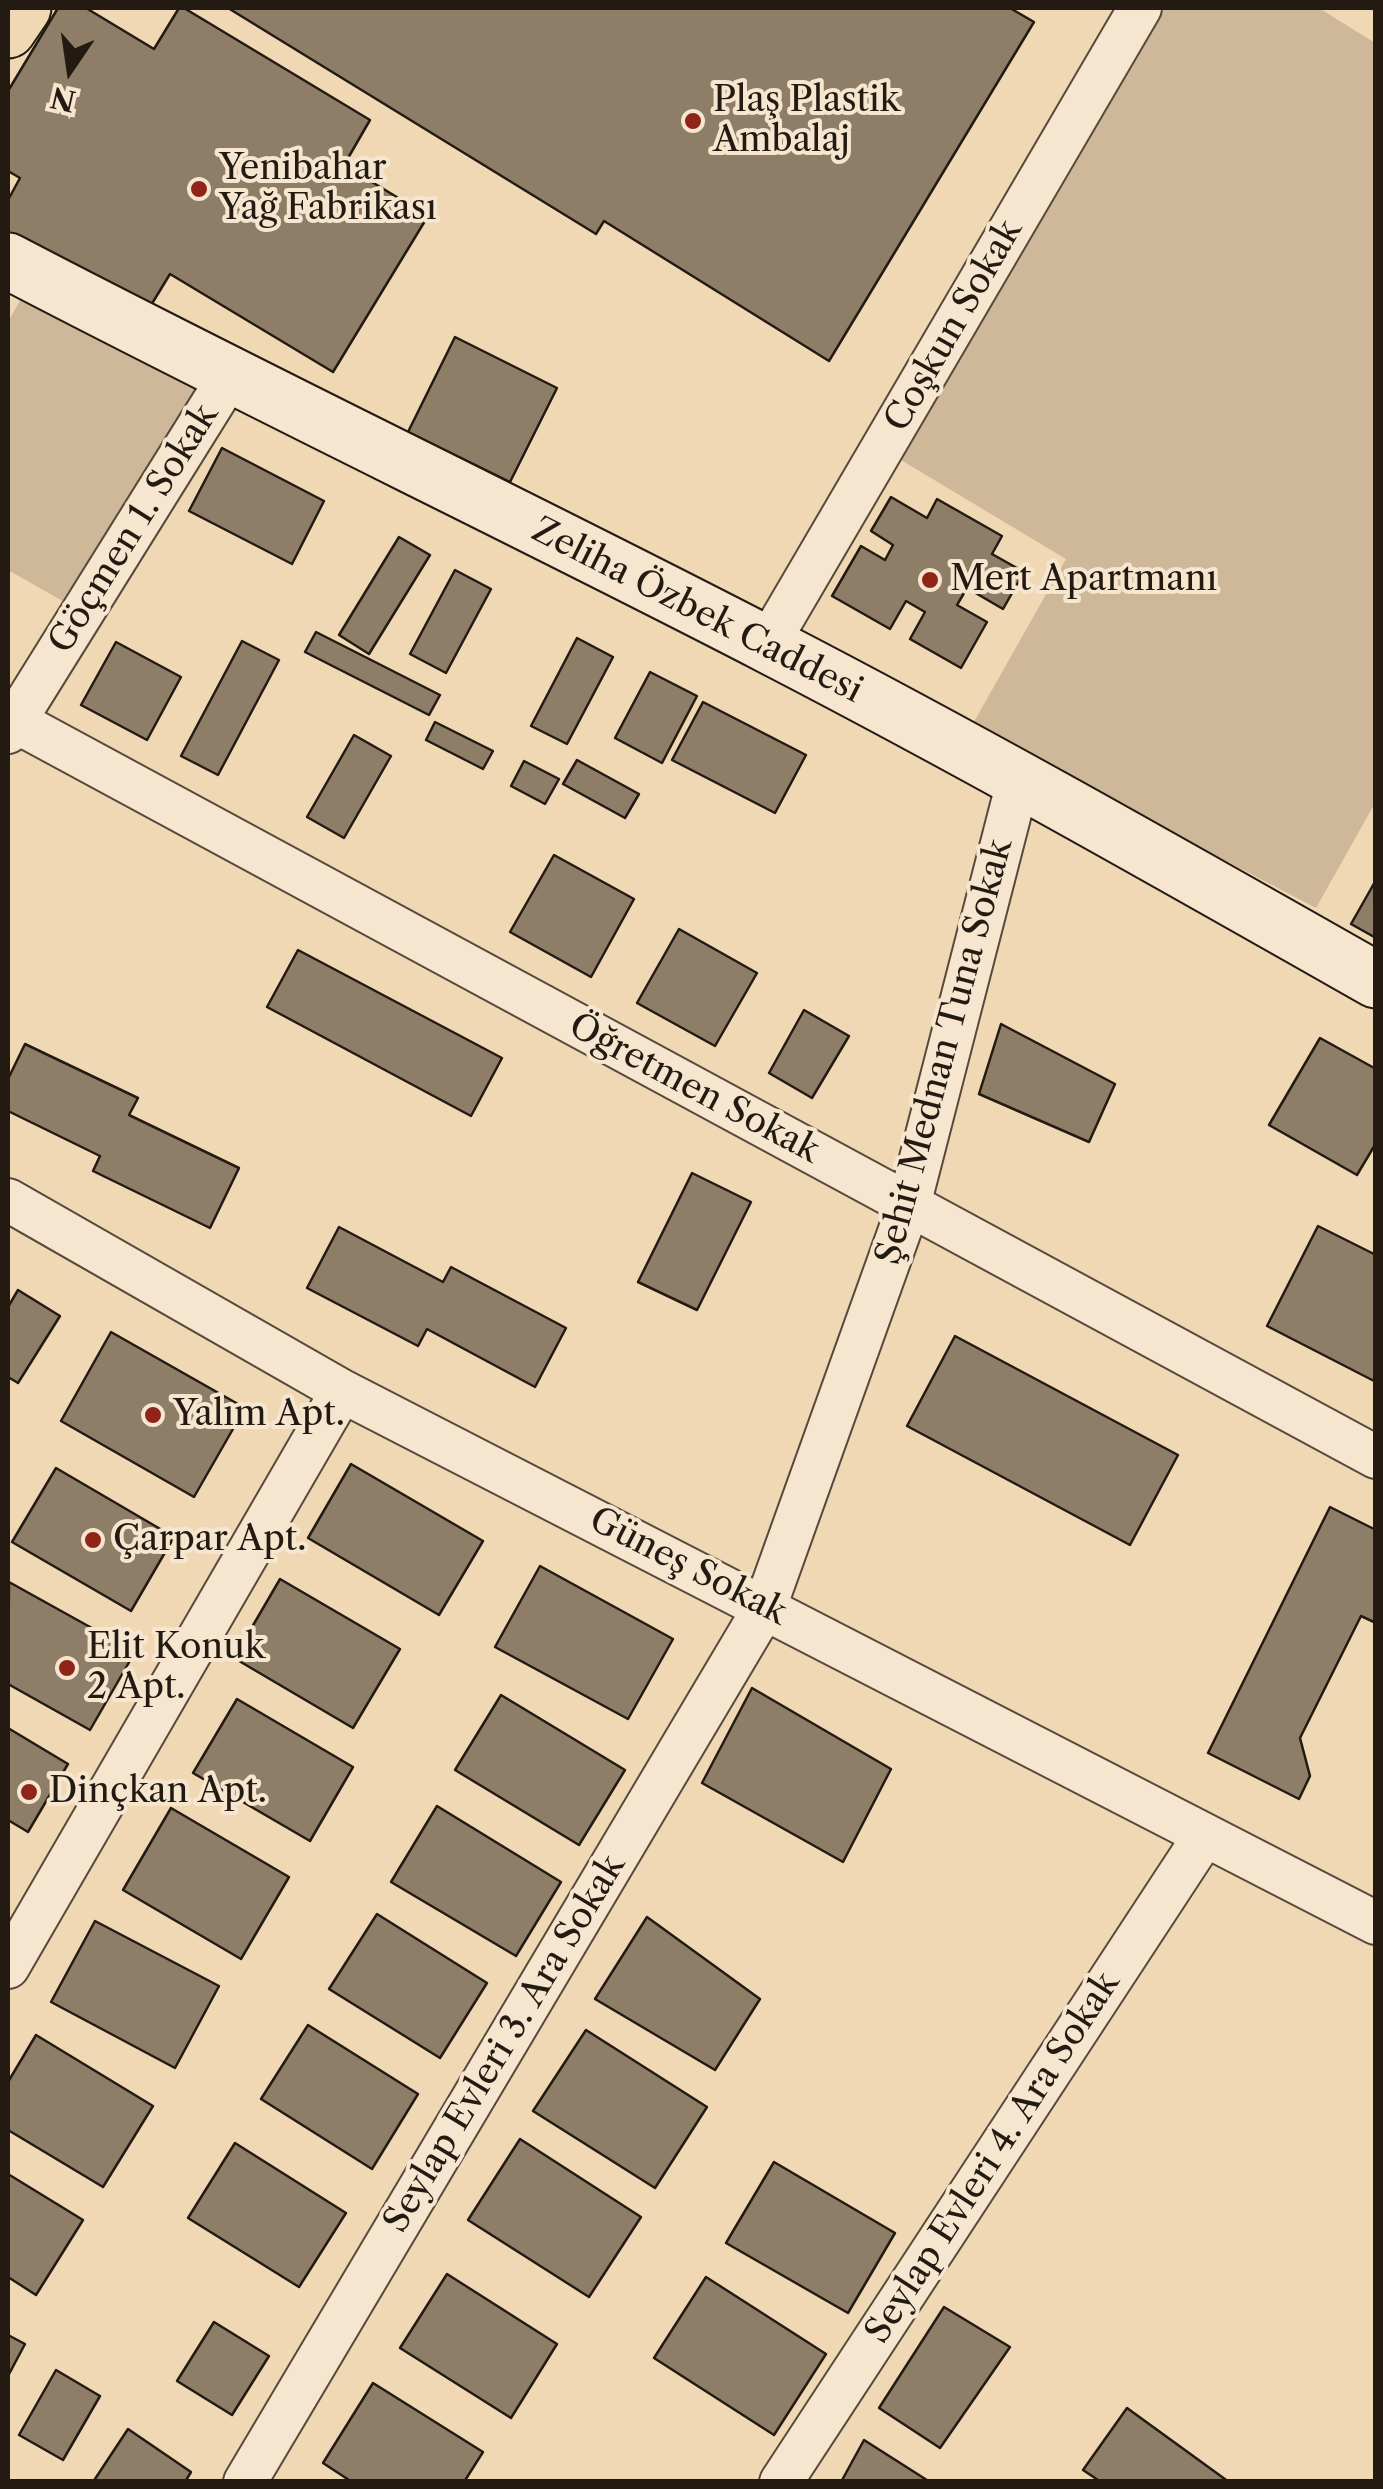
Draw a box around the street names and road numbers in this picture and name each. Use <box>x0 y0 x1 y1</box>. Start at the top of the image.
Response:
street label: Coşkun Sokak <box>876 213 1032 439</box>
street label: Göçmen 1. Sokak <box>41 397 227 661</box>
street label: Zeliha Özbek Caddesi <box>525 509 869 713</box>
street label: Şehit Mednan Tuna Sokak <box>868 835 1022 1269</box>
street label: Öğretmen Sokak <box>562 1005 826 1173</box>
street label: Güneş Sokak <box>582 1499 794 1635</box>
street label: Seylap Evleri 3. Ara Sokak <box>375 1848 635 2240</box>
street label: Seylap Evleri 4. Ara Sokak <box>857 1965 1129 2351</box>

